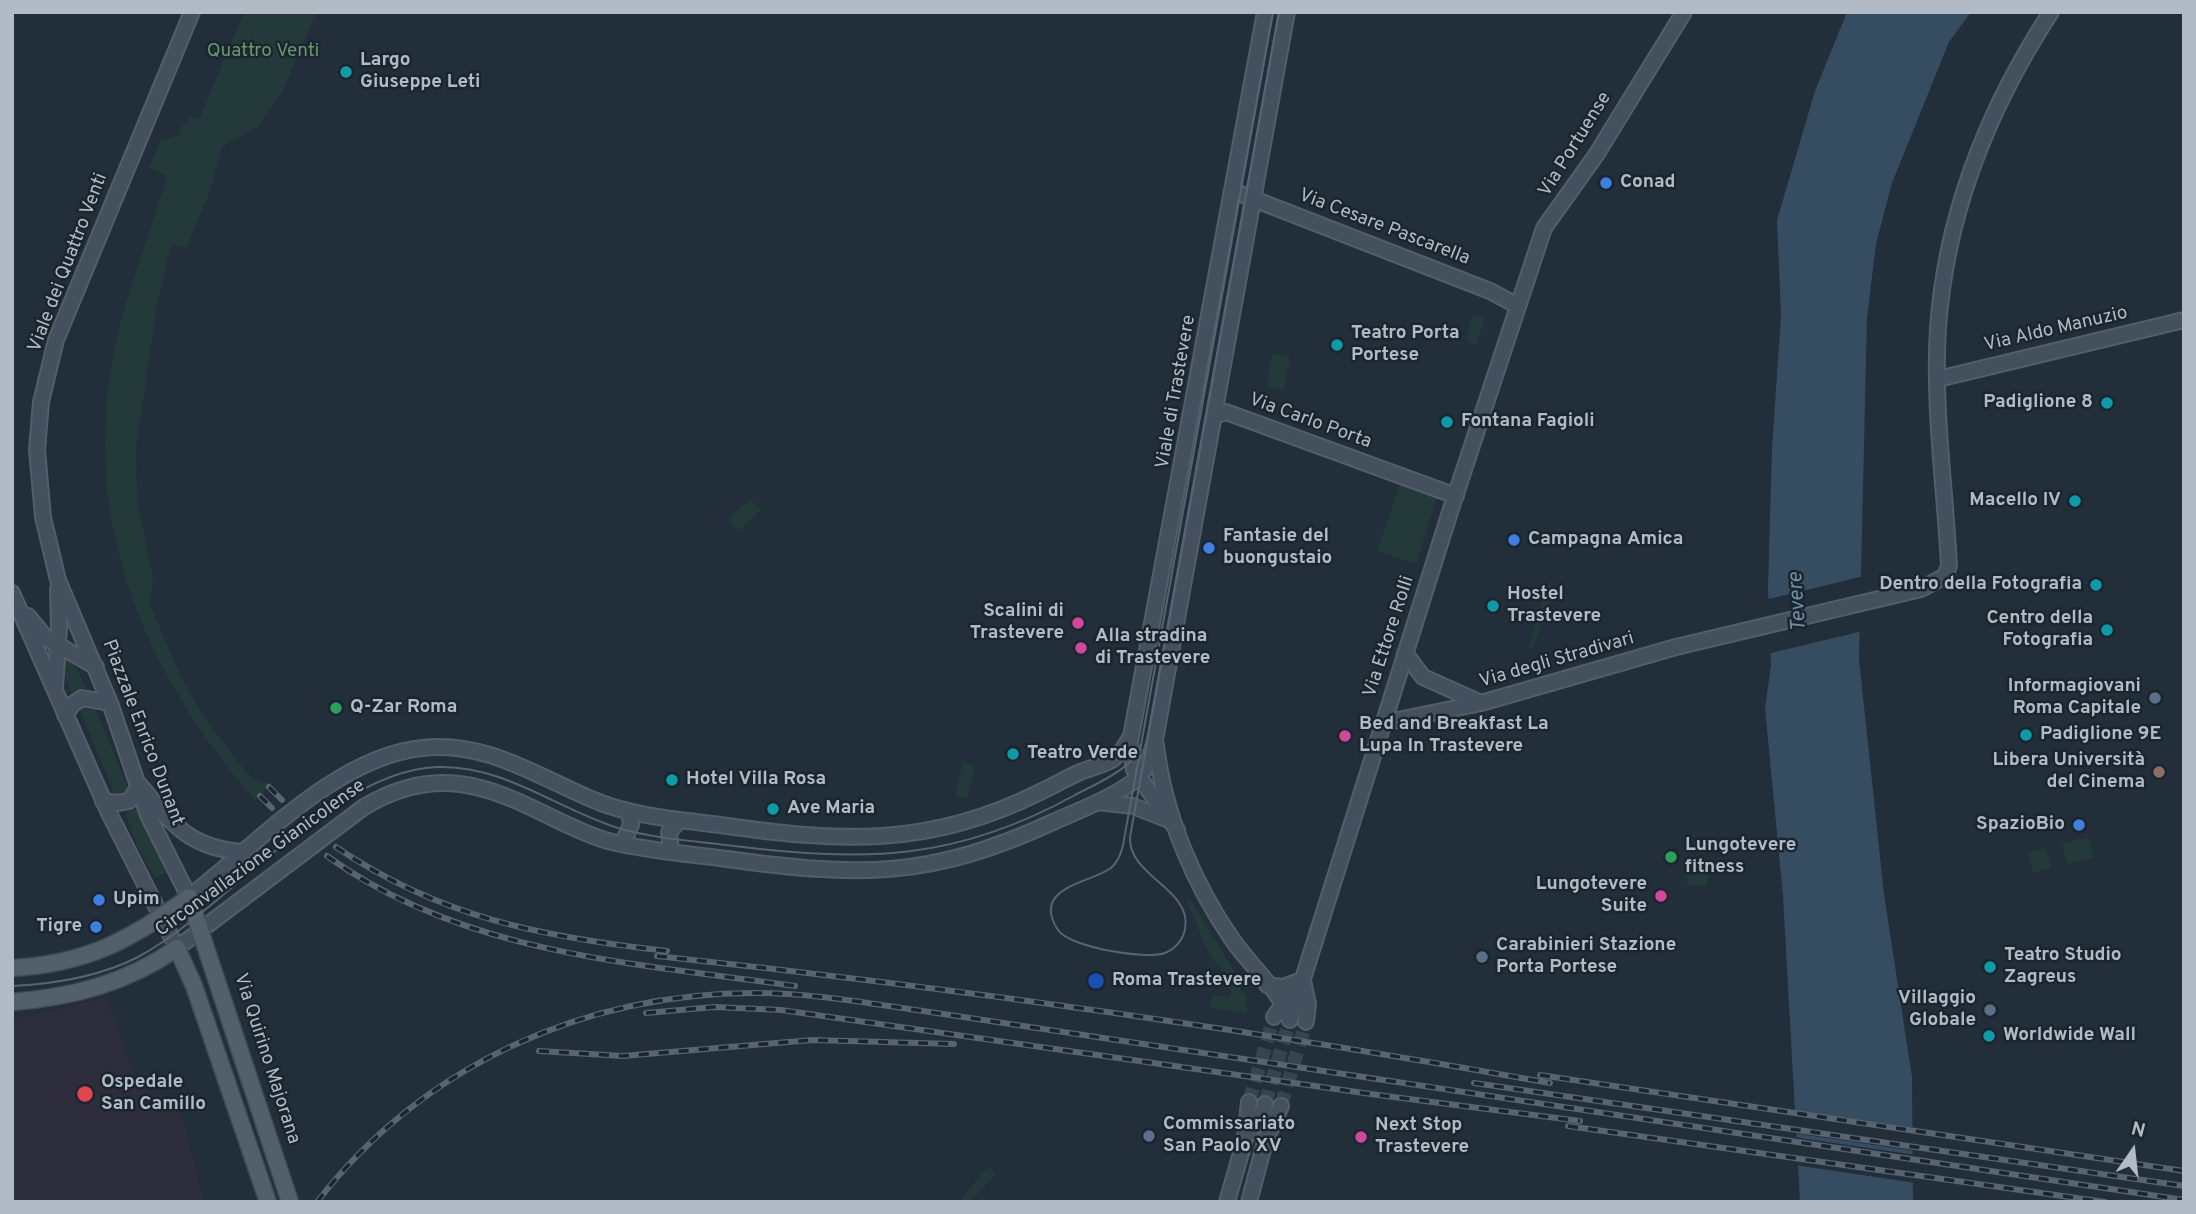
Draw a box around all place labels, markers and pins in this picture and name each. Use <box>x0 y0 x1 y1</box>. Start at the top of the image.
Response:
place label: Largo Giuseppe Leti <box>360 50 480 94</box>
marker: Largo Giuseppe Leti <box>338 64 354 80</box>
place label: Conad <box>1620 172 1676 194</box>
marker: Conad <box>1598 175 1614 191</box>
place label: Teatro Porta Portese <box>1351 323 1460 367</box>
marker: Teatro Porta Portese <box>1329 337 1345 353</box>
place label: Padiglione 8 <box>1983 392 2093 414</box>
marker: Padiglione 8 <box>2099 395 2115 411</box>
place label: Fontana Fagioli <box>1461 411 1595 433</box>
marker: Fontana Fagioli <box>1439 414 1455 430</box>
place label: Macello IV <box>1969 490 2061 512</box>
marker: Macello IV <box>2067 493 2083 509</box>
place label: Fantasie del buongustaio <box>1223 526 1332 570</box>
place label: Campagna Amica <box>1528 529 1683 551</box>
marker: Campagna Amica <box>1506 532 1522 548</box>
marker: Fantasie del buongustaio <box>1201 540 1217 556</box>
place label: Dentro della Fotografia <box>1879 574 2082 596</box>
marker: Dentro della Fotografia <box>2088 577 2104 593</box>
place label: Hostel Trastevere <box>1507 584 1601 628</box>
marker: Hostel Trastevere <box>1485 598 1501 614</box>
place label: Scalini di Trastevere <box>970 601 1064 645</box>
place label: Centro della Fotografia <box>1986 608 2093 652</box>
marker: Scalini di Trastevere <box>1070 615 1086 631</box>
marker: Centro della Fotografia <box>2099 622 2115 638</box>
place label: Alla stradina di Trastevere <box>1095 626 1210 670</box>
marker: Alla stradina di Trastevere <box>1073 640 1089 656</box>
place label: Informagiovani Roma Capitale <box>2008 676 2141 720</box>
marker: Informagiovani Roma Capitale <box>2147 690 2163 706</box>
place label: Q-Zar Roma <box>350 697 457 719</box>
marker: Q-Zar Roma <box>328 700 344 716</box>
place label: Bed and Breakfast La Lupa In Trastevere <box>1359 714 1549 758</box>
place label: Padiglione 9E <box>2040 724 2161 746</box>
marker: Padiglione 9E <box>2018 727 2034 743</box>
marker: Bed and Breakfast La Lupa In Trastevere <box>1337 728 1353 744</box>
place label: Teatro Verde <box>1027 743 1138 765</box>
marker: Teatro Verde <box>1005 746 1021 762</box>
place label: Libera Università del Cinema <box>1993 750 2145 794</box>
marker: Libera Università del Cinema <box>2151 764 2167 780</box>
place label: Hotel Villa Rosa <box>686 769 826 791</box>
marker: Hotel Villa Rosa <box>664 772 680 788</box>
place label: Ave Maria <box>787 798 875 820</box>
marker: Ave Maria <box>765 801 781 817</box>
place label: SpazioBio <box>1976 814 2065 836</box>
marker: SpazioBio <box>2071 817 2087 833</box>
place label: Lungotevere fitness <box>1685 835 1796 879</box>
marker: Lungotevere fitness <box>1663 849 1679 865</box>
place label: Lungotevere Suite <box>1536 874 1647 918</box>
marker: Lungotevere Suite <box>1653 888 1669 904</box>
place label: Upim <box>113 889 160 911</box>
marker: Upim <box>91 892 107 908</box>
place label: Tigre <box>36 916 82 938</box>
marker: Tigre <box>88 919 104 935</box>
place label: Carabinieri Stazione Porta Portese <box>1496 935 1676 979</box>
place label: Teatro Studio Zagreus <box>2004 945 2122 989</box>
marker: Carabinieri Stazione Porta Portese <box>1474 949 1490 965</box>
marker: Teatro Studio Zagreus <box>1982 959 1998 975</box>
place label: Roma Trastevere <box>1112 970 1261 992</box>
marker: Roma Trastevere <box>1086 971 1106 991</box>
place label: Villaggio Globale <box>1898 988 1976 1032</box>
marker: Villaggio Globale <box>1982 1002 1998 1018</box>
place label: Worldwide Wall <box>2003 1025 2136 1047</box>
marker: Worldwide Wall <box>1981 1028 1997 1044</box>
place label: Ospedale San Camillo <box>101 1072 206 1116</box>
marker: Ospedale San Camillo <box>75 1084 95 1104</box>
place label: Commissariato San Paolo XV <box>1163 1114 1295 1158</box>
place label: Next Stop Trastevere <box>1375 1115 1469 1159</box>
marker: Commissariato San Paolo XV <box>1141 1128 1157 1144</box>
marker: Next Stop Trastevere <box>1353 1129 1369 1145</box>

